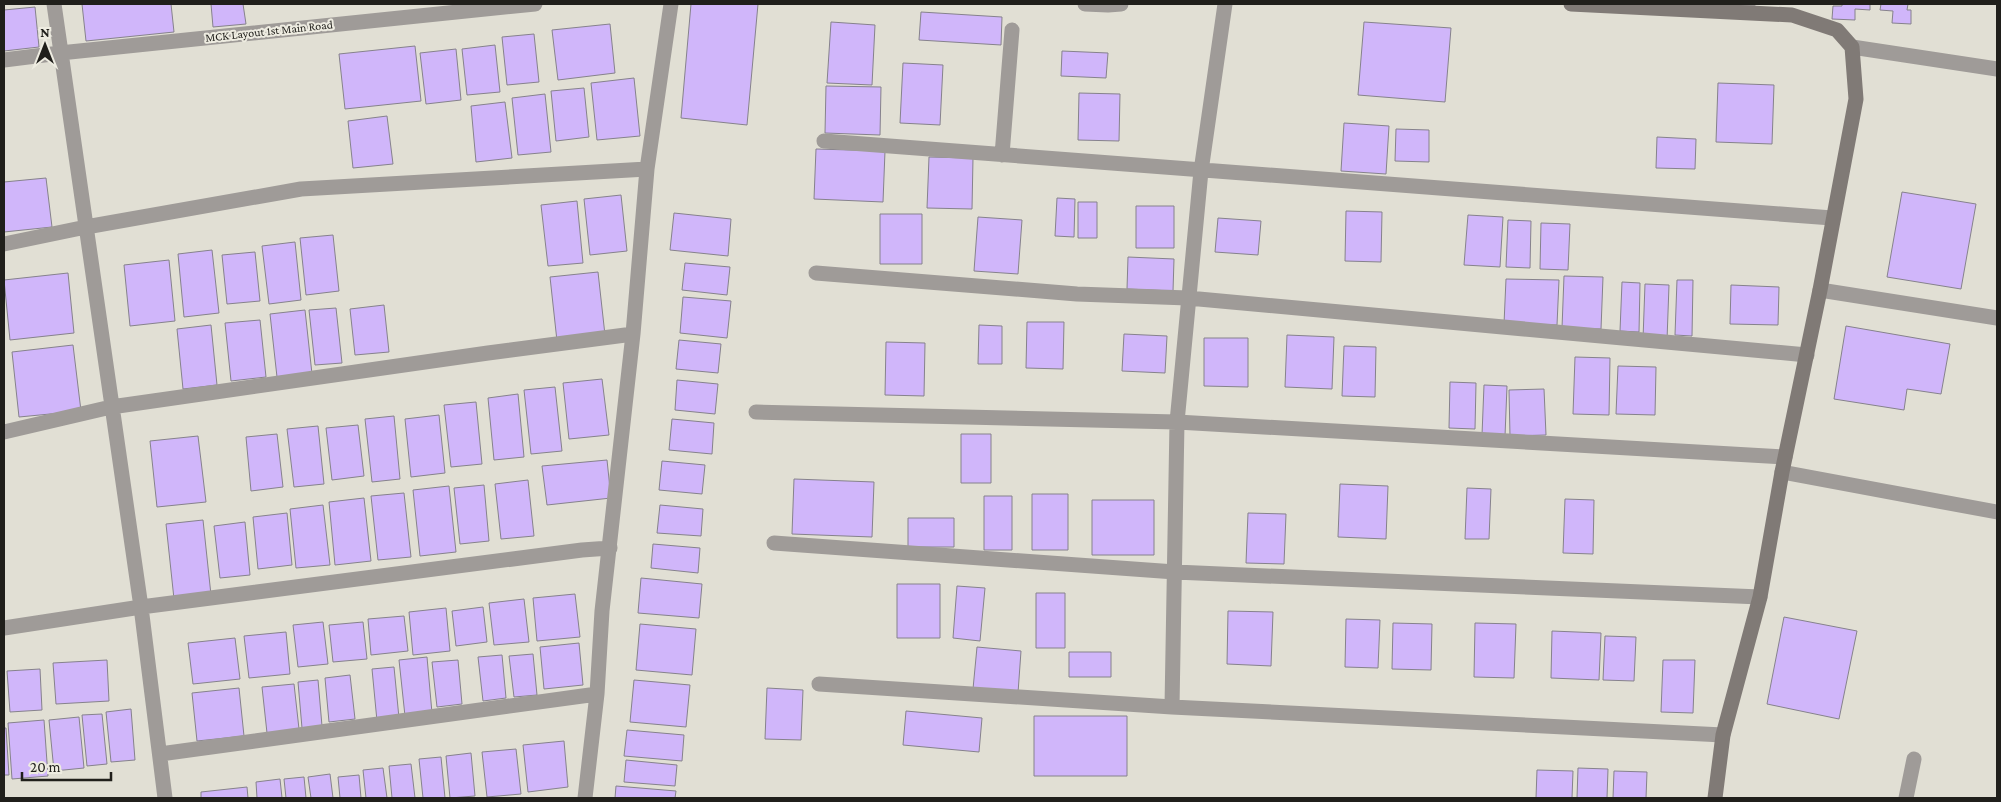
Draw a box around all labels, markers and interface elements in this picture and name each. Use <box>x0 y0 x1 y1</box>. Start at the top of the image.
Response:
street label: MCK Layout 1st Main Road <box>205 17 334 45</box>
north arrow <box>20 20 70 70</box>
text: N <box>40 24 50 40</box>
scale bar <box>22 750 111 782</box>
text: 20 m <box>30 759 61 775</box>

